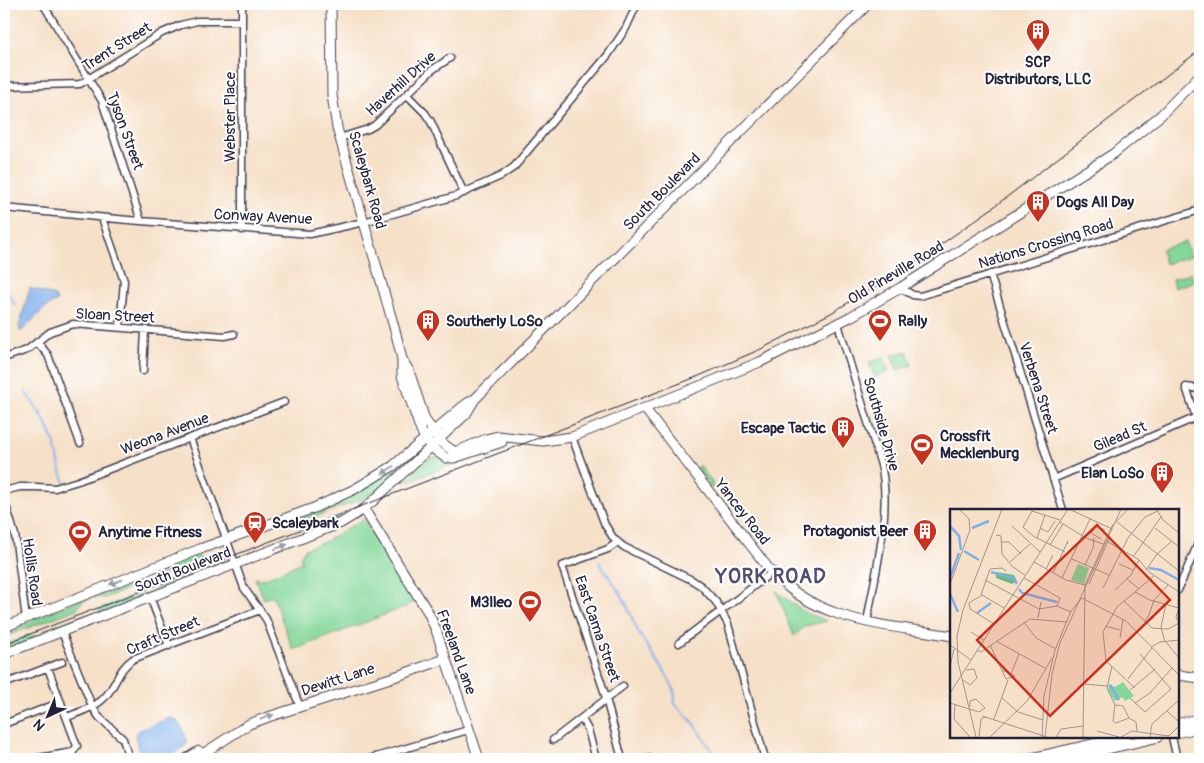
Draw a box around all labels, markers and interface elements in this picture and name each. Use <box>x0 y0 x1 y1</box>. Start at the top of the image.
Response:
street label: Trent Street <box>79 18 156 76</box>
building icon: SCP Distributors, LLC <box>1025 18 1051 52</box>
street label: Haverhill Drive <box>362 47 441 121</box>
place label: SCP Distributors, LLC <box>985 53 1091 89</box>
street label: Webster Place <box>221 71 240 162</box>
street label: Tyson Street <box>102 90 148 173</box>
street label: Scaleybark Road <box>344 129 390 231</box>
street label: South Boulevard <box>619 149 705 235</box>
building icon: Dogs All Day <box>1025 189 1051 223</box>
place label: Dogs All Day <box>1056 193 1134 212</box>
street label: Conway Avenue <box>213 205 313 229</box>
street label: Nations Crossing Road <box>976 214 1116 274</box>
street label: Old Pineville Road <box>845 237 947 309</box>
street label: Sloan Street <box>75 304 156 328</box>
building icon: Southerly LoSo <box>415 308 441 342</box>
sports icon: Rally <box>867 308 893 342</box>
place label: Southerly LoSo <box>446 312 543 331</box>
place label: Rally <box>898 312 928 331</box>
street label: Verbena Street <box>1014 340 1062 437</box>
street label: Southside Drive <box>859 375 904 474</box>
street label: Weona Avenue <box>118 408 212 460</box>
building icon: Escape Tactic <box>830 415 856 449</box>
street label: Gilead St <box>1091 417 1150 457</box>
place label: Escape Tactic <box>741 419 826 438</box>
place label: Crossfit Mecklenburg <box>940 427 1019 463</box>
sports icon: Crossfit Mecklenburg <box>909 432 935 466</box>
building icon: Elan LoSo <box>1149 460 1175 494</box>
place label: Elan LoSo <box>1081 464 1144 483</box>
one-way arrow <box>381 465 395 475</box>
street label: Yancey Road <box>710 474 774 549</box>
inset map <box>950 509 1179 738</box>
station icon: Scaleybark <box>242 510 268 544</box>
place label: Scaleybark <box>272 514 339 533</box>
building icon: Protagonist Beer <box>912 518 938 552</box>
sports icon: Anytime Fitness <box>67 519 93 553</box>
place label: Protagonist Beer <box>803 522 909 541</box>
place label: Anytime Fitness <box>98 523 202 542</box>
street label: Hollis Road <box>18 537 46 607</box>
street label: South Boulevard <box>132 543 234 597</box>
one-way arrow <box>274 543 289 551</box>
district label: YORK ROAD <box>714 564 827 589</box>
street label: East Cama Street <box>570 573 624 686</box>
one-way arrow <box>109 579 123 587</box>
sports icon: M3lleo <box>517 589 543 623</box>
place label: M3lleo <box>470 593 512 612</box>
street label: Freeland Lane <box>432 607 480 698</box>
street label: Craft Street <box>124 612 203 660</box>
street label: Dewitt Lane <box>299 659 378 701</box>
north arrow <box>22 690 72 740</box>
one-way arrow <box>260 713 275 721</box>
text: N <box>30 716 49 734</box>

